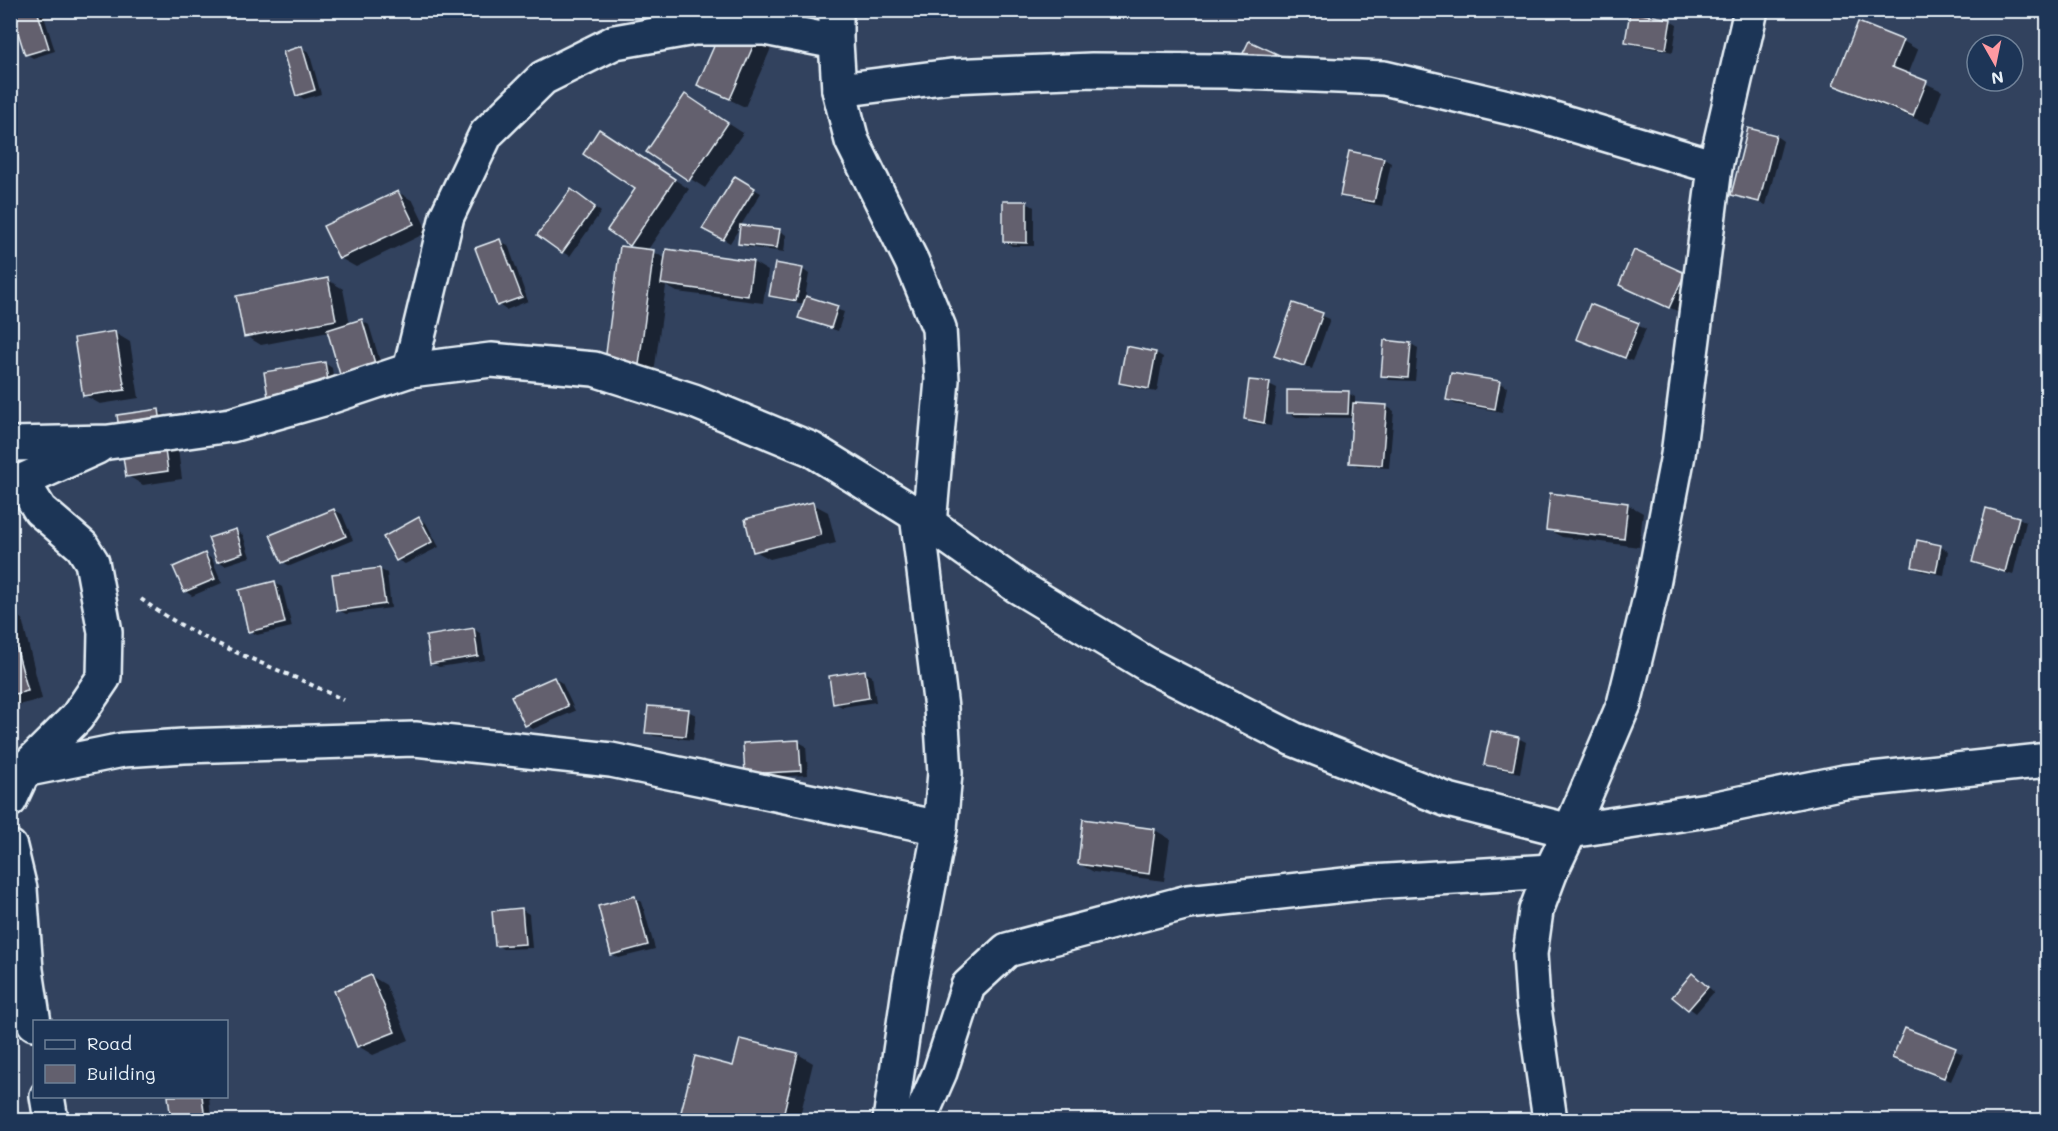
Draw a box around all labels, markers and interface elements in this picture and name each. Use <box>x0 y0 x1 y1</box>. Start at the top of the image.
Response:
north arrow <box>1965 33 2025 93</box>
text: N <box>1990 67 2005 90</box>
legend <box>33 1020 228 1098</box>
text: Road <box>87 1031 132 1055</box>
text: Building <box>87 1061 155 1085</box>

